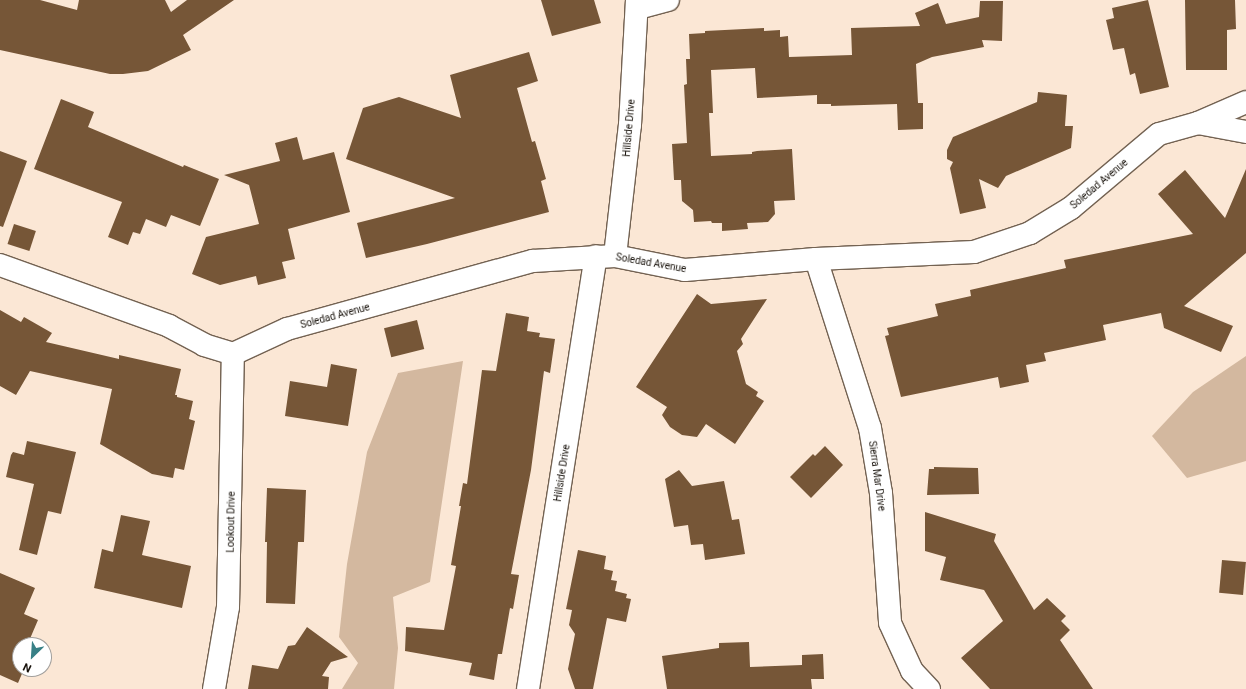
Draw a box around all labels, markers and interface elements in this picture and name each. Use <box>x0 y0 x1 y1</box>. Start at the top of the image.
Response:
street label: Hillside Drive <box>620 99 638 157</box>
street label: Soledad Avenue <box>1068 156 1130 212</box>
street label: Soledad Avenue <box>615 251 687 275</box>
street label: Soledad Avenue <box>299 301 371 331</box>
street label: Sierra Mar Drive <box>866 440 888 512</box>
street label: Hillside Drive <box>552 443 572 503</box>
street label: Lookout Drive <box>224 491 238 553</box>
north arrow <box>12 637 52 677</box>
text: N <box>21 660 33 675</box>

